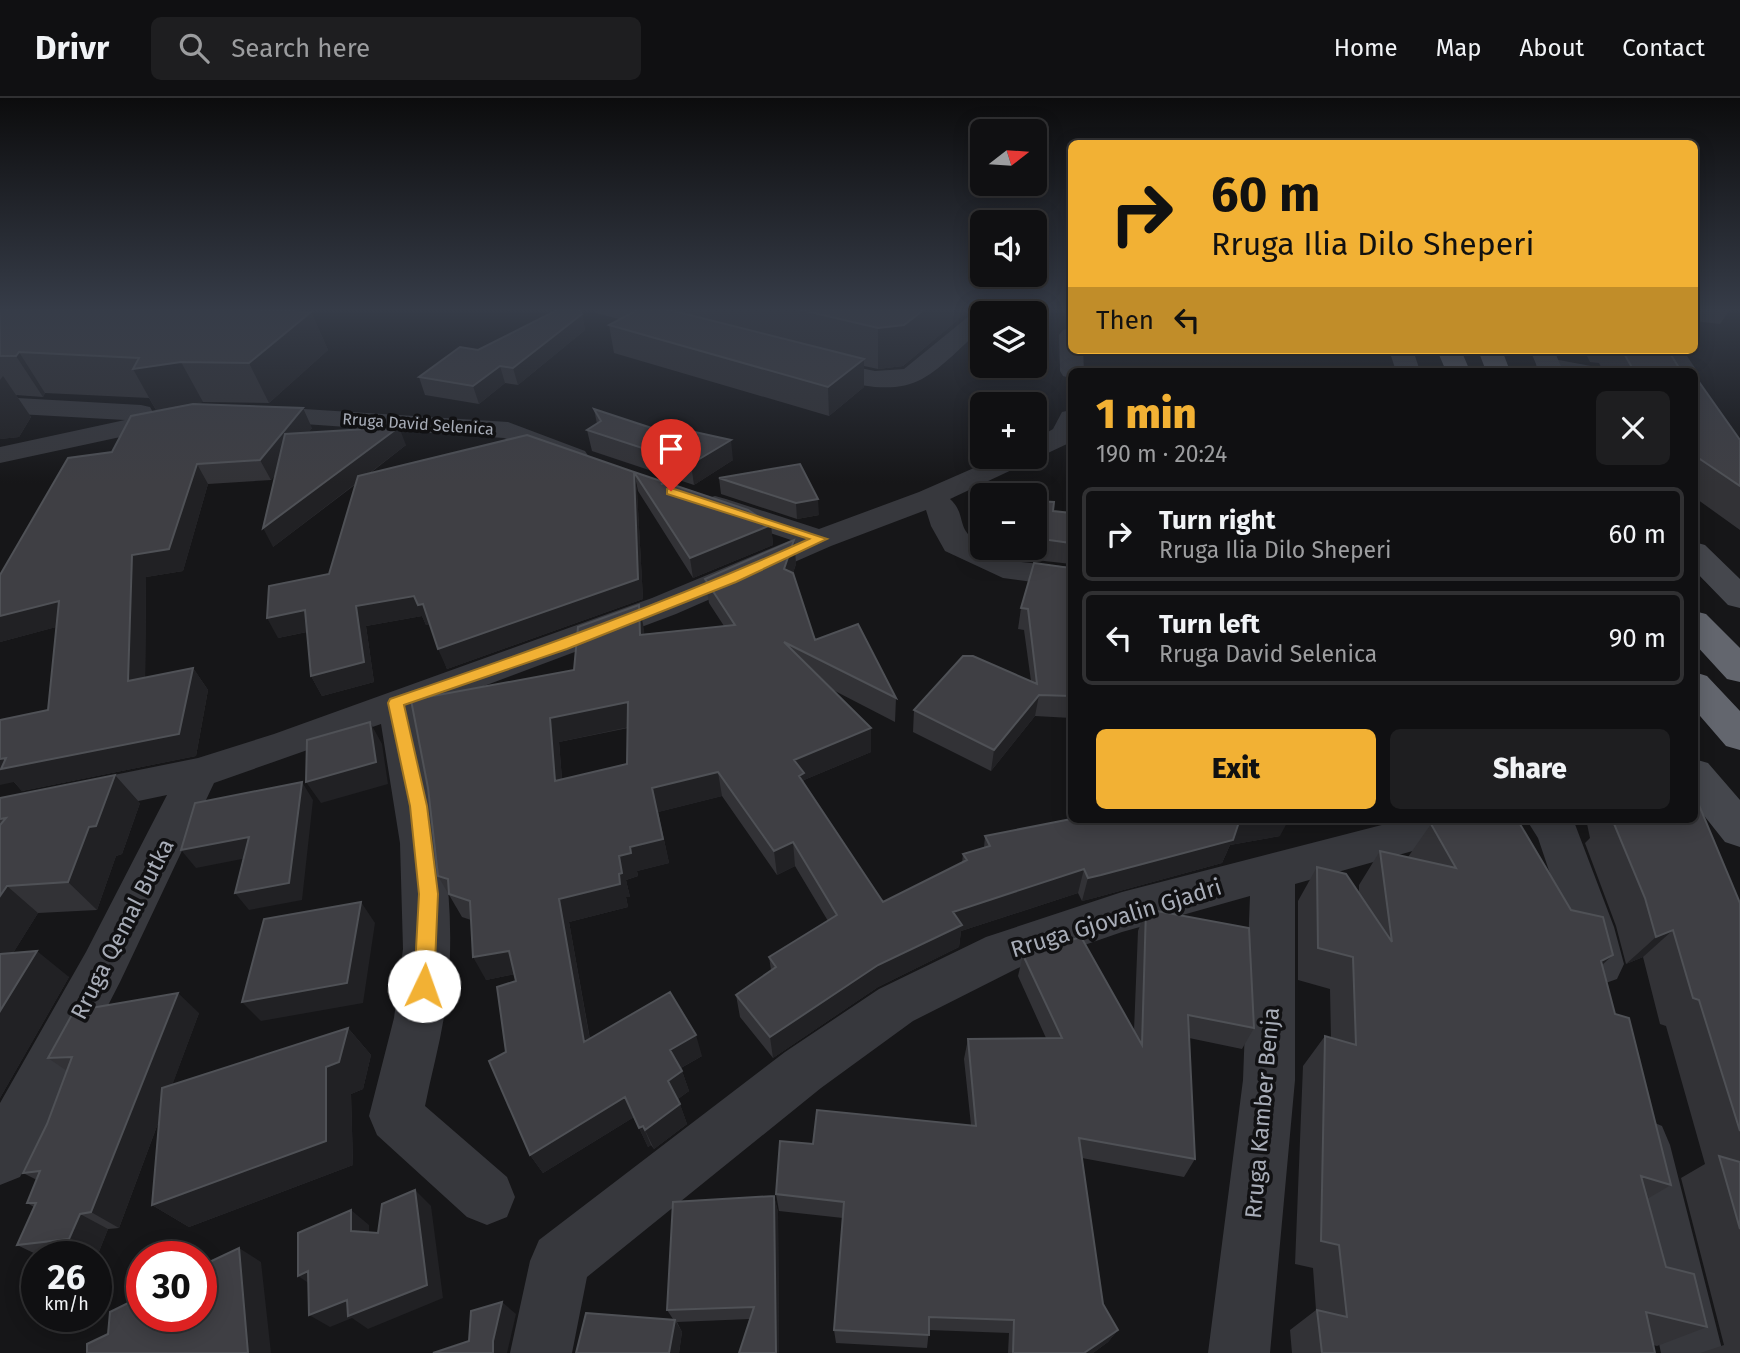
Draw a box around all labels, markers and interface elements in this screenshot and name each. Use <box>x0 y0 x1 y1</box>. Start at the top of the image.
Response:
search box <box>151 17 641 80</box>
text: Drivr <box>35 28 109 68</box>
icon: search <box>175 29 213 67</box>
text: Search here <box>231 33 370 64</box>
text: Home <box>1334 34 1398 62</box>
text: Map <box>1436 34 1482 62</box>
text: About <box>1520 34 1584 62</box>
text: Contact <box>1622 34 1705 62</box>
north arrow <box>970 119 1046 196</box>
map controls <box>970 119 1047 560</box>
text: 60 m <box>1211 165 1320 224</box>
icon: right <box>1096 168 1187 259</box>
button: sound <box>970 210 1047 287</box>
text: Rruga Ilia Dilo Sheperi <box>1211 225 1534 263</box>
button: layers <box>970 301 1047 378</box>
icon: left <box>1168 301 1206 339</box>
text: Then <box>1096 305 1154 336</box>
text: 1 min <box>1096 389 1197 439</box>
button: close <box>1596 391 1670 465</box>
button: + <box>970 392 1047 469</box>
street label: Rruga David Selenica <box>342 409 494 439</box>
pin <box>641 419 701 491</box>
icon: arrive <box>652 430 690 468</box>
text: 190 m · 20:24 <box>1096 440 1227 468</box>
button: − <box>970 483 1047 560</box>
text: Turn right <box>1159 505 1276 536</box>
icon: right <box>1100 515 1138 553</box>
text: 60 m <box>1608 519 1666 550</box>
text: Rruga Ilia Dilo Sheperi <box>1159 536 1391 564</box>
text: Turn left <box>1159 609 1260 640</box>
icon: left <box>1100 619 1138 657</box>
text: 90 m <box>1609 623 1666 654</box>
text: Rruga David Selenica <box>1159 640 1377 668</box>
button: Exit <box>1096 729 1376 809</box>
button: Share <box>1390 729 1670 809</box>
street label: Rruga Qemal Butka <box>64 834 180 1024</box>
street label: Rruga Gjovalin Gjadri <box>1007 873 1225 963</box>
position arrow <box>387 949 461 1023</box>
street label: Rruga Kamber Benja <box>1239 1006 1285 1220</box>
speed limit sign: 30 <box>126 1241 217 1332</box>
text: 26 <box>48 1256 85 1298</box>
text: km/h <box>44 1293 89 1315</box>

